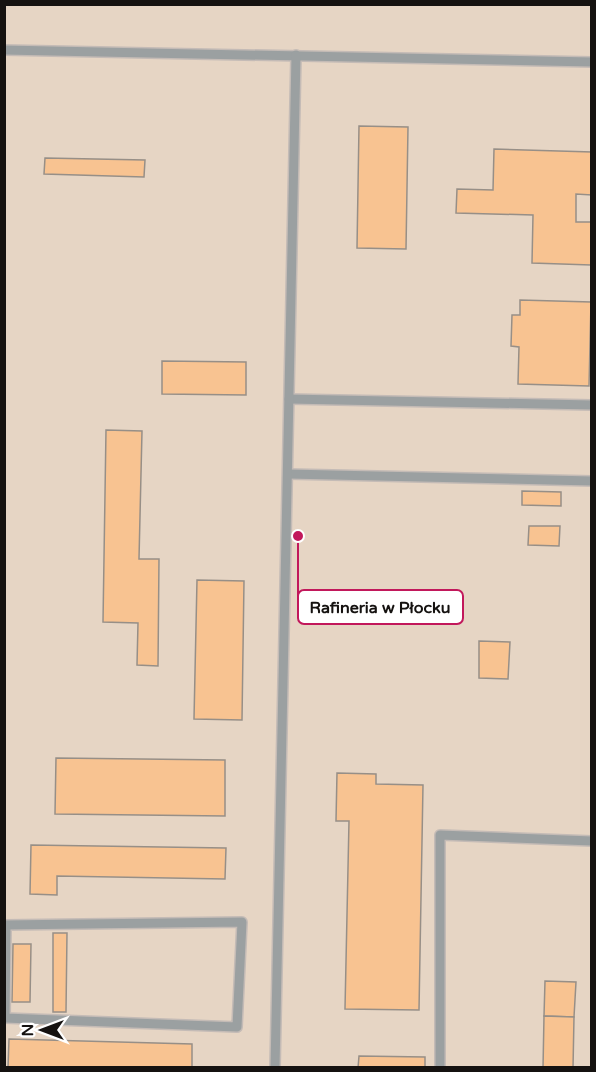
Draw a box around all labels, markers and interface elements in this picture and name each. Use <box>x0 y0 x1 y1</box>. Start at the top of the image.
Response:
callout: Rafineria w Płocku <box>298 590 463 624</box>
text: Rafineria w Płocku <box>310 598 450 618</box>
north arrow <box>12 1000 72 1060</box>
text: N <box>18 1024 38 1036</box>

